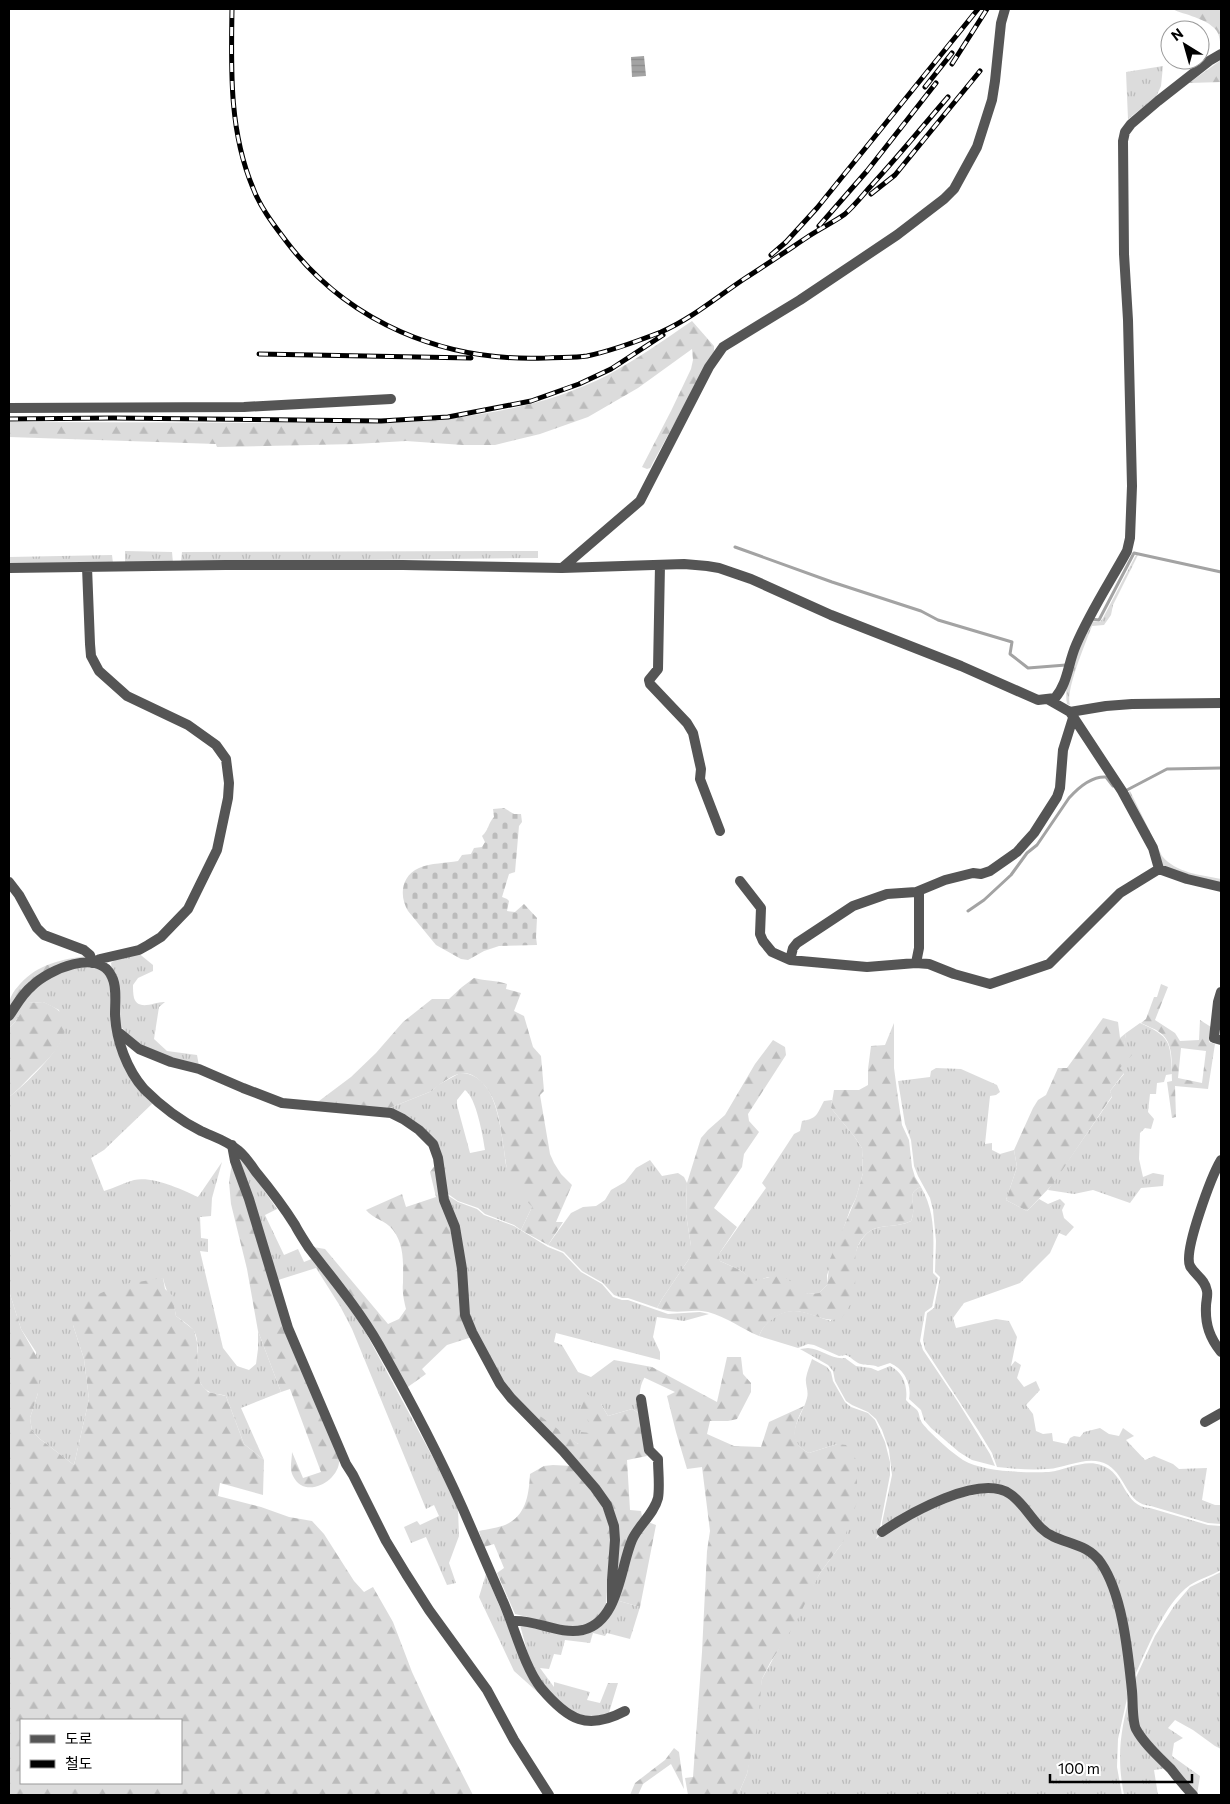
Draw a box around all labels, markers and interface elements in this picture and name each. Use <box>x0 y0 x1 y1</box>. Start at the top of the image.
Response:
north arrow <box>1160 20 1210 70</box>
text: N <box>1168 24 1186 44</box>
legend <box>20 1719 182 1784</box>
text: 도로 <box>65 1729 93 1747</box>
scale bar <box>1050 1752 1192 1784</box>
text: 철도 <box>65 1754 93 1772</box>
text: 100 m <box>1058 1759 1100 1777</box>

